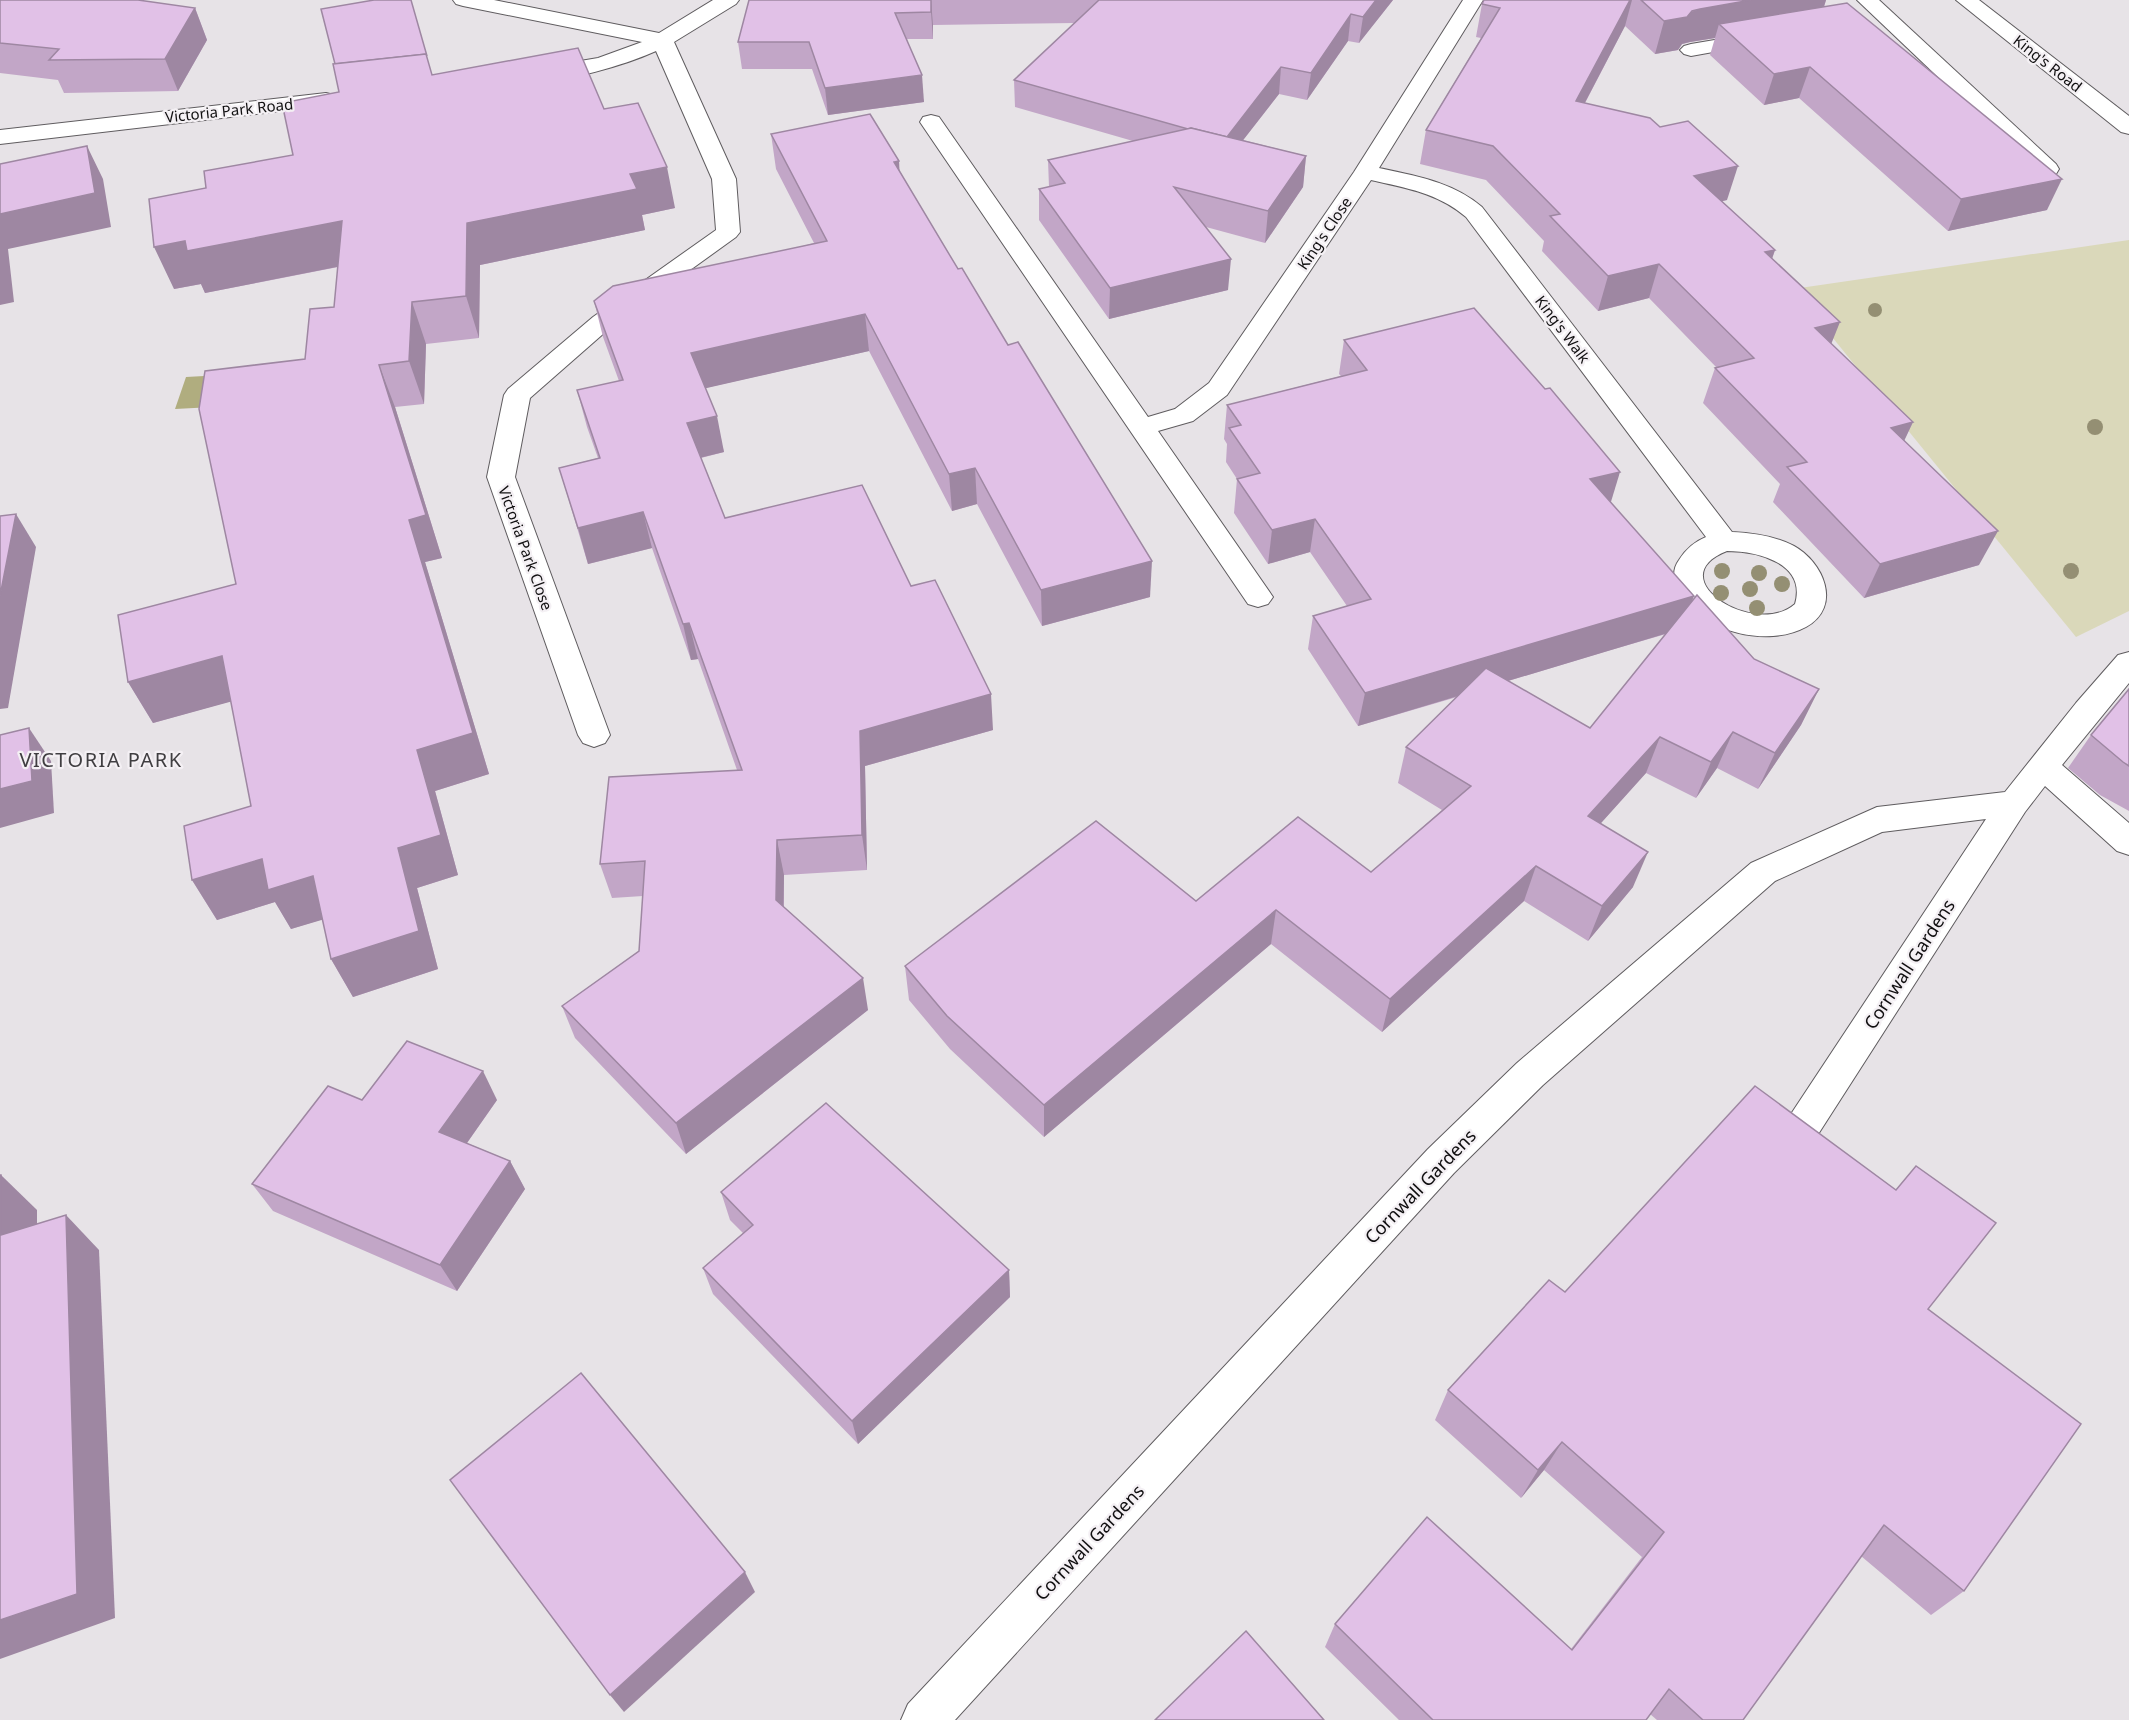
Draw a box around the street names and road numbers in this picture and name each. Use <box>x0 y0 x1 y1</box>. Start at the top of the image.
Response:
street label: King's Road <box>2010 30 2086 96</box>
street label: Victoria Park Road <box>164 93 294 127</box>
street label: King's Close <box>1292 193 1356 273</box>
street label: King's Walk <box>1531 291 1595 367</box>
street label: Victoria Park Close <box>494 483 558 613</box>
street label: Cornwall Gardens <box>1858 894 1960 1034</box>
street label: Cornwall Gardens <box>1359 1124 1481 1248</box>
street label: Cornwall Gardens <box>1029 1479 1149 1605</box>

